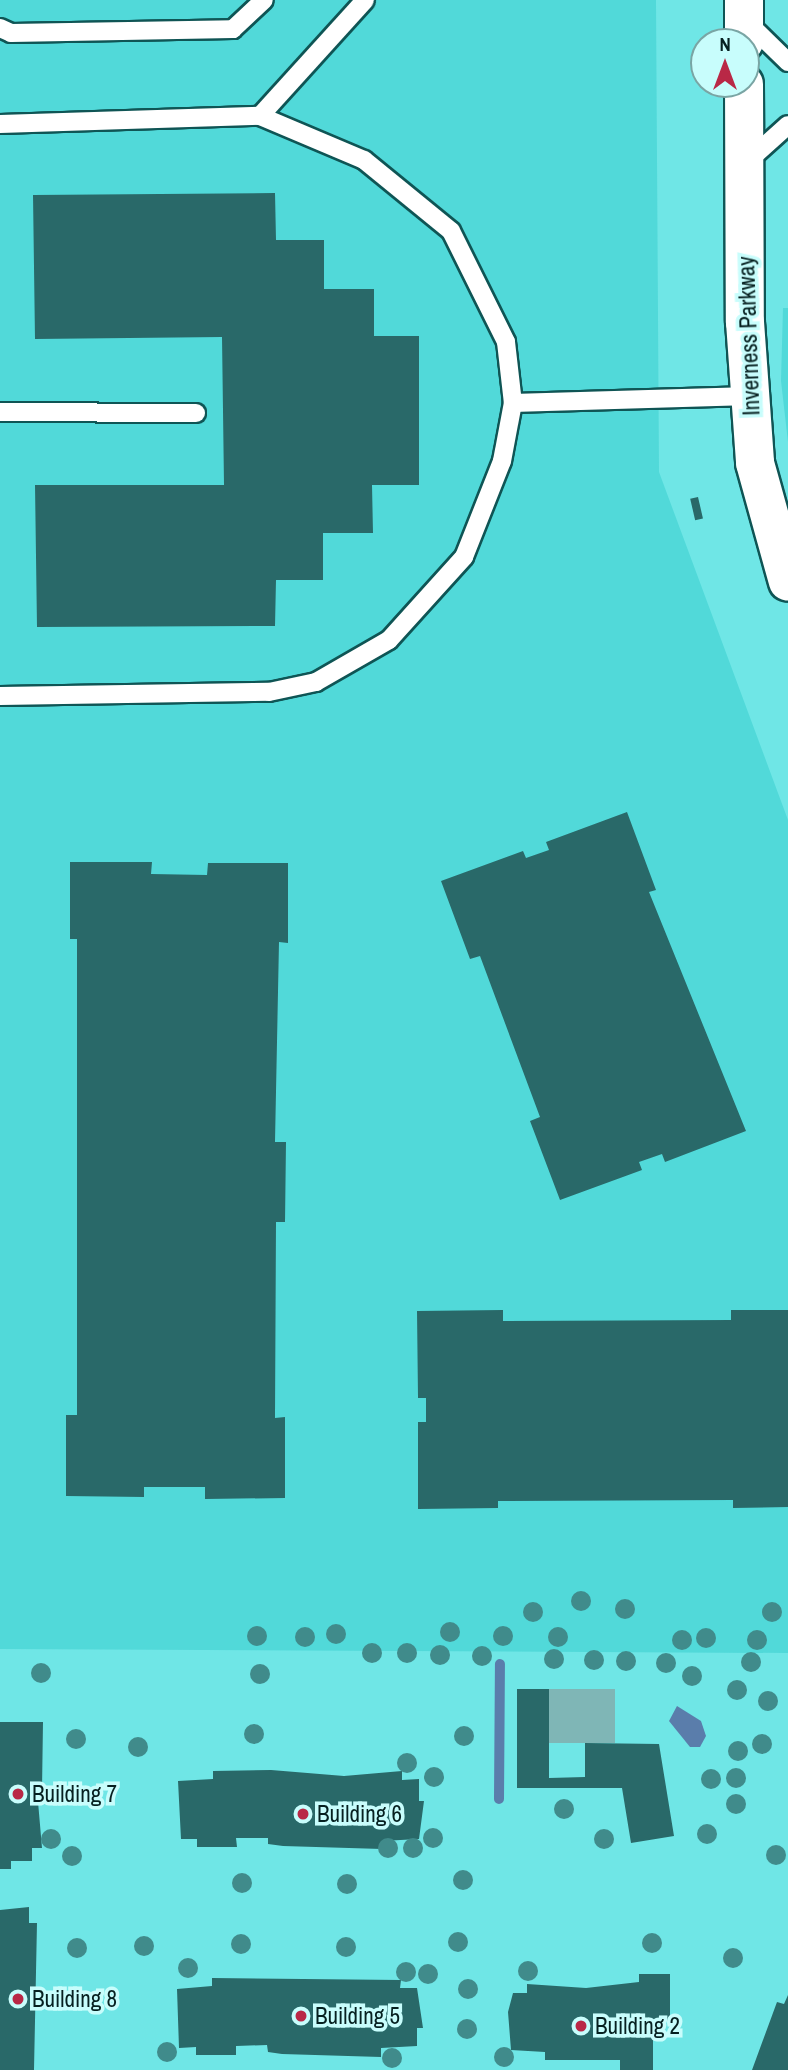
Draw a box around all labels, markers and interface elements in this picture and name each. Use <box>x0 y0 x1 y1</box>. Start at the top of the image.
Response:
north arrow <box>690 28 760 98</box>
text: N <box>719 31 731 57</box>
street label: Inverness Parkway <box>732 256 766 416</box>
place label: Building 7 <box>32 1780 117 1808</box>
marker: Building 7 <box>10 1786 26 1802</box>
place label: Building 6 <box>317 1800 402 1828</box>
marker: Building 6 <box>295 1806 311 1822</box>
place label: Building 8 <box>32 1985 117 2013</box>
marker: Building 8 <box>10 1991 26 2007</box>
place label: Building 5 <box>315 2002 400 2030</box>
marker: Building 5 <box>293 2008 309 2024</box>
place label: Building 2 <box>595 2012 680 2040</box>
marker: Building 2 <box>573 2018 589 2034</box>

